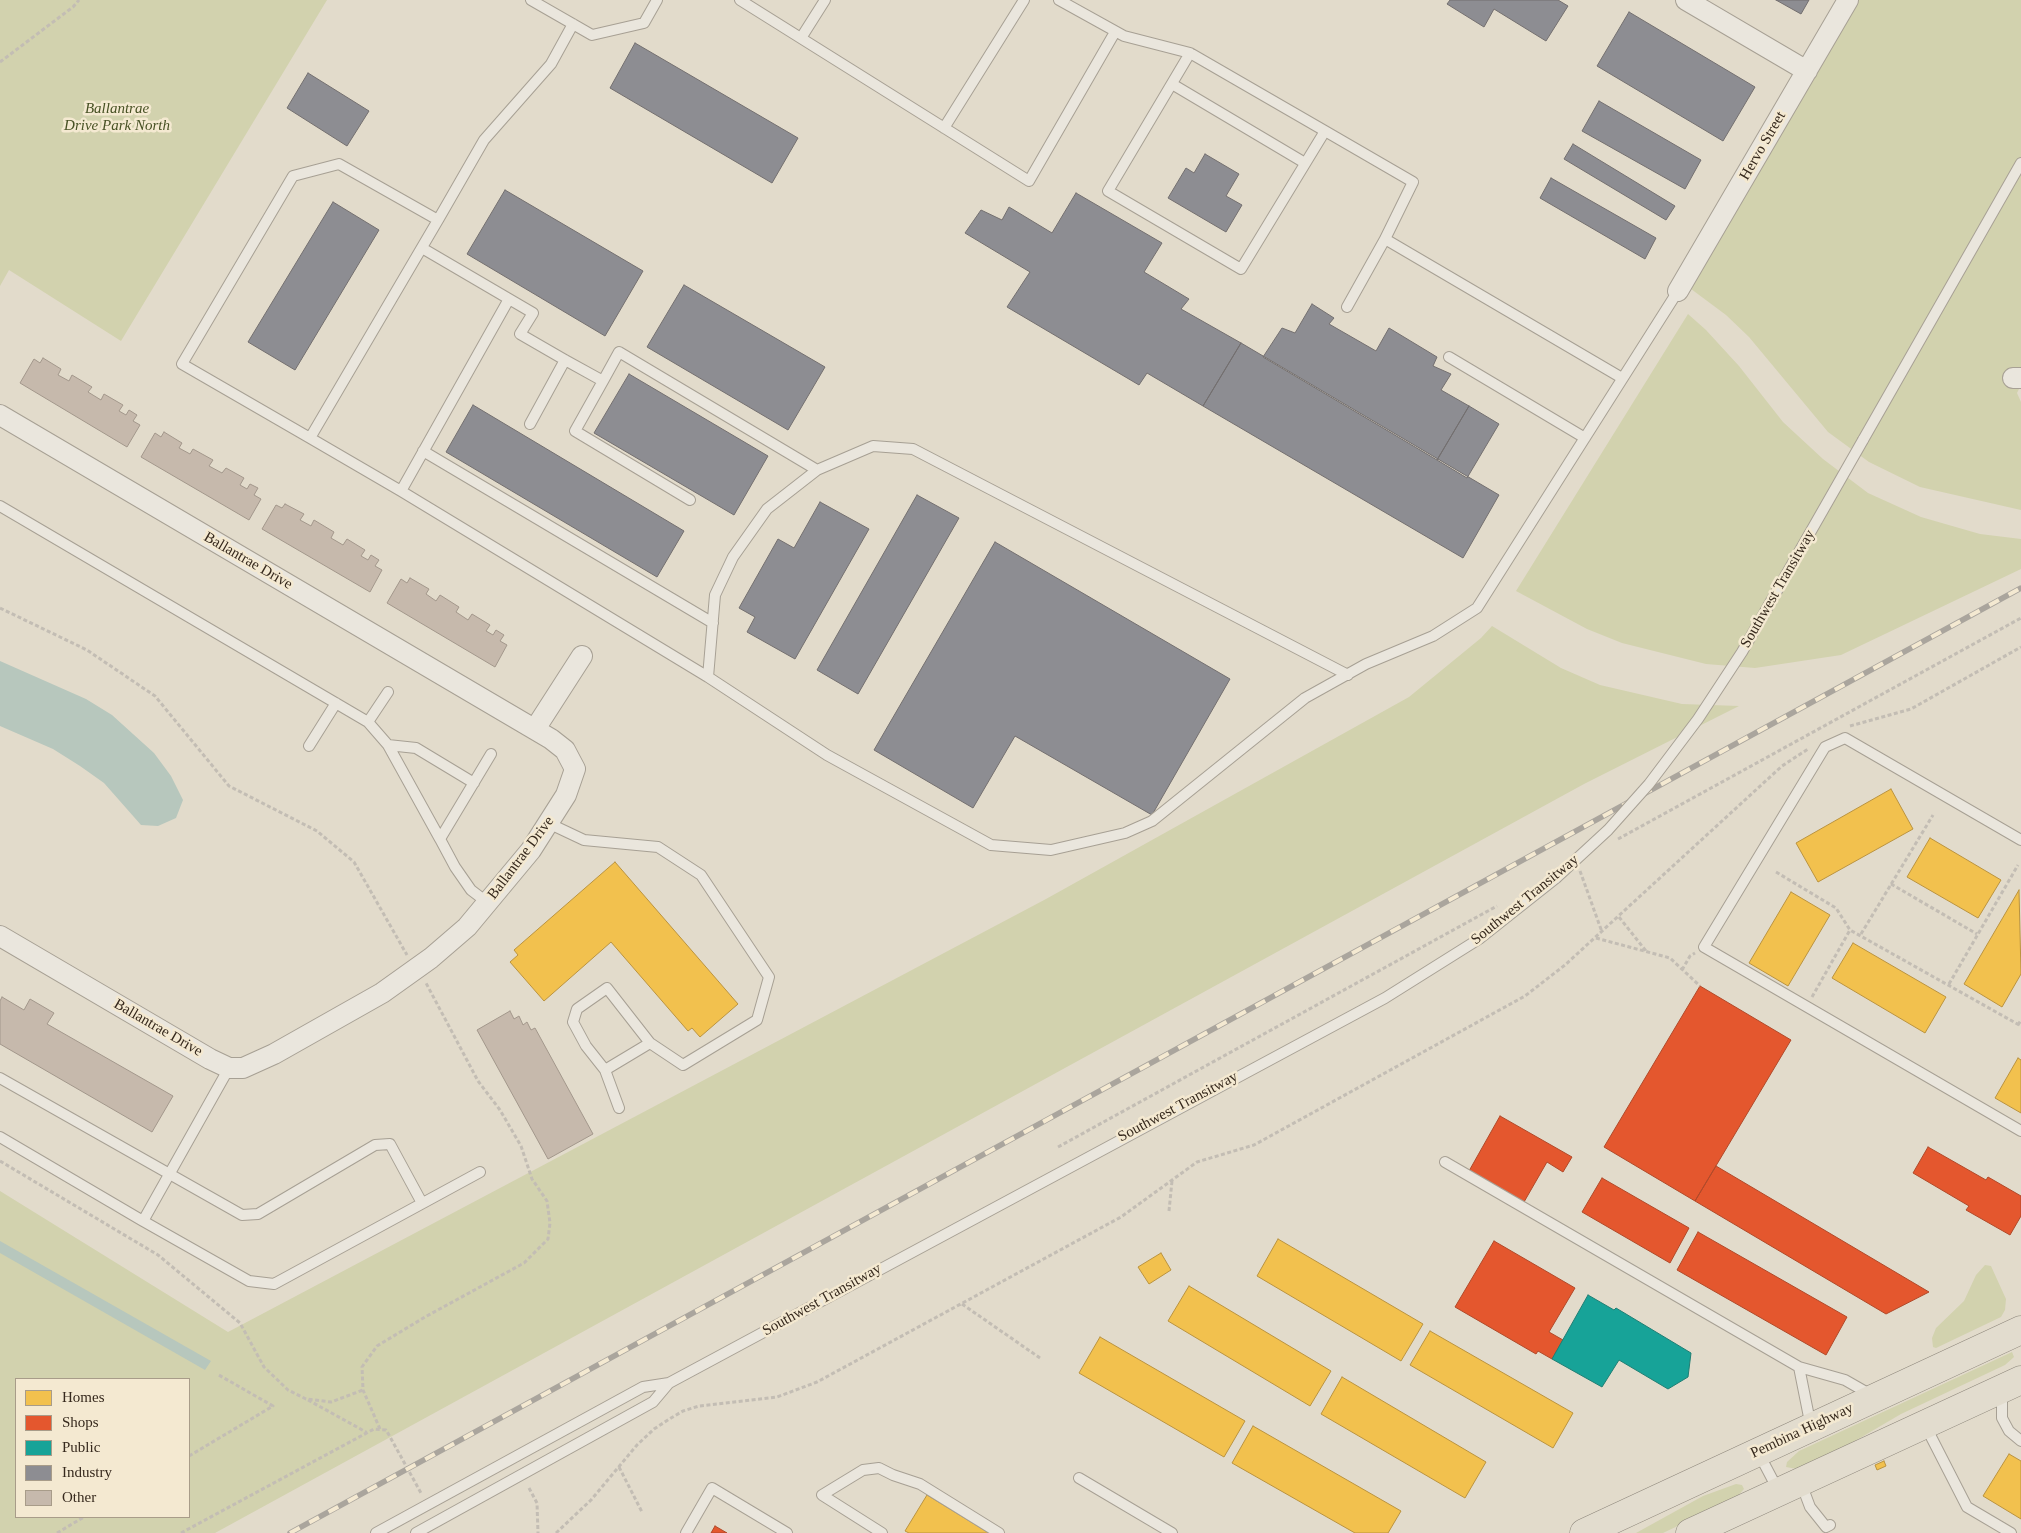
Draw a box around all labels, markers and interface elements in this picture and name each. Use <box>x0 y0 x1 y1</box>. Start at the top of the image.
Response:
park label: Ballantrae Drive Park North <box>64 100 170 135</box>
street label: Hervo Street <box>1736 108 1790 184</box>
street label: Southwest Transitway <box>1737 527 1819 651</box>
street label: Ballantrae Drive <box>200 528 296 594</box>
street label: Ballantrae Drive <box>484 813 558 903</box>
street label: Southwest Transitway <box>1468 851 1582 949</box>
street label: Ballantrae Drive <box>110 995 206 1061</box>
street label: Southwest Transitway <box>1115 1068 1241 1146</box>
street label: Southwest Transitway <box>759 1260 885 1340</box>
legend <box>15 1378 190 1518</box>
text: Homes <box>62 1389 105 1405</box>
street label: Pembina Highway <box>1748 1399 1856 1463</box>
text: Shops <box>62 1414 99 1430</box>
text: Public <box>62 1439 100 1455</box>
text: Industry <box>62 1464 112 1480</box>
text: Other <box>62 1489 96 1505</box>

